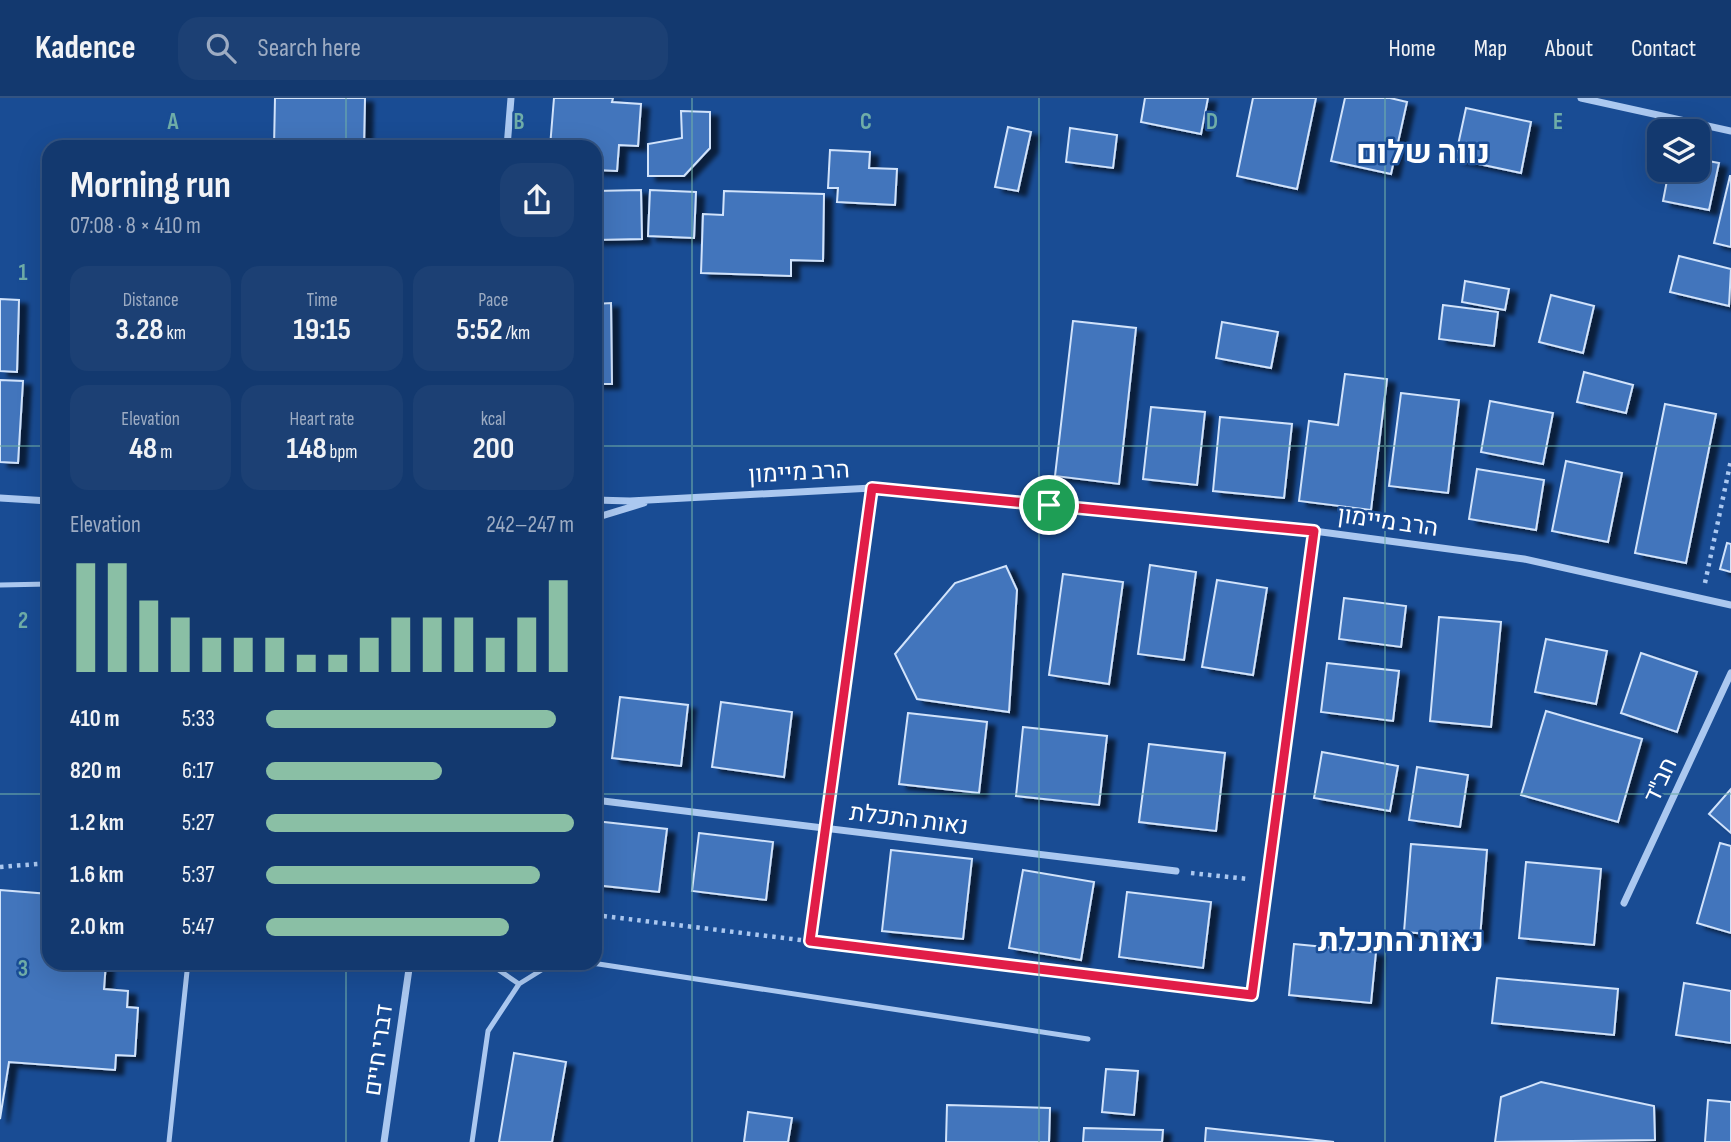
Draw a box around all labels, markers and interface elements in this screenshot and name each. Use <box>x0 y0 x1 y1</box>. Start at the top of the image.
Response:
search box <box>178 17 668 80</box>
text: Kadence <box>35 28 136 68</box>
icon: search <box>202 29 240 67</box>
text: Search here <box>258 33 361 64</box>
text: Home <box>1388 34 1436 63</box>
text: Map <box>1474 34 1507 63</box>
text: About <box>1545 34 1593 63</box>
text: Contact <box>1631 34 1696 63</box>
text: A <box>167 108 180 136</box>
text: B <box>514 108 525 136</box>
text: C <box>860 108 872 136</box>
text: D <box>1206 108 1218 136</box>
text: E <box>1553 108 1563 136</box>
map controls <box>1647 119 1710 182</box>
button: layers <box>1647 119 1710 182</box>
district label: נווה שלום <box>1356 134 1490 173</box>
text: Morning run <box>70 163 231 208</box>
button: share <box>500 163 574 237</box>
text: 07:08 · 8 × 410 m <box>70 212 201 240</box>
text: 1 <box>18 259 28 287</box>
text: Distance <box>123 289 179 312</box>
text: Time <box>306 289 338 312</box>
text: Pace <box>478 289 508 312</box>
text: 3.28 <box>115 312 164 348</box>
text: 19:15 <box>293 312 351 348</box>
text: 5:52 <box>456 312 503 348</box>
text: km <box>164 322 186 345</box>
text: /km <box>503 322 530 345</box>
text: Elevation <box>121 408 180 431</box>
text: Heart rate <box>290 408 354 431</box>
text: kcal <box>481 408 506 431</box>
text: 48 <box>129 431 157 467</box>
text: 148 <box>286 431 327 467</box>
text: 200 <box>472 431 514 467</box>
text: m <box>157 441 172 464</box>
text: bpm <box>327 441 358 464</box>
street label: הרב מיימון <box>748 455 850 490</box>
pin <box>1019 475 1079 535</box>
icon: arrive <box>1030 486 1068 524</box>
street label: הרב מיימון <box>1336 500 1440 543</box>
text: Elevation <box>70 511 141 539</box>
text: 242–247 m <box>486 511 574 539</box>
text: 2 <box>18 607 28 635</box>
text: 410 m <box>70 705 120 733</box>
text: 5:33 <box>182 705 215 733</box>
street label: חב"ד <box>1637 753 1683 808</box>
text: 820 m <box>70 757 121 785</box>
text: 6:17 <box>182 757 214 785</box>
street label: נאות התכלת <box>848 798 970 841</box>
text: 1.2 km <box>70 809 124 837</box>
text: 5:27 <box>182 809 214 837</box>
text: 1.6 km <box>70 861 124 889</box>
text: 5:37 <box>182 861 214 889</box>
text: 2.0 km <box>70 913 124 941</box>
text: 5:47 <box>182 913 214 941</box>
district label: נאות התכלת <box>1318 922 1484 961</box>
text: 3 <box>18 955 28 983</box>
street label: דברי חיים <box>358 1002 399 1098</box>

